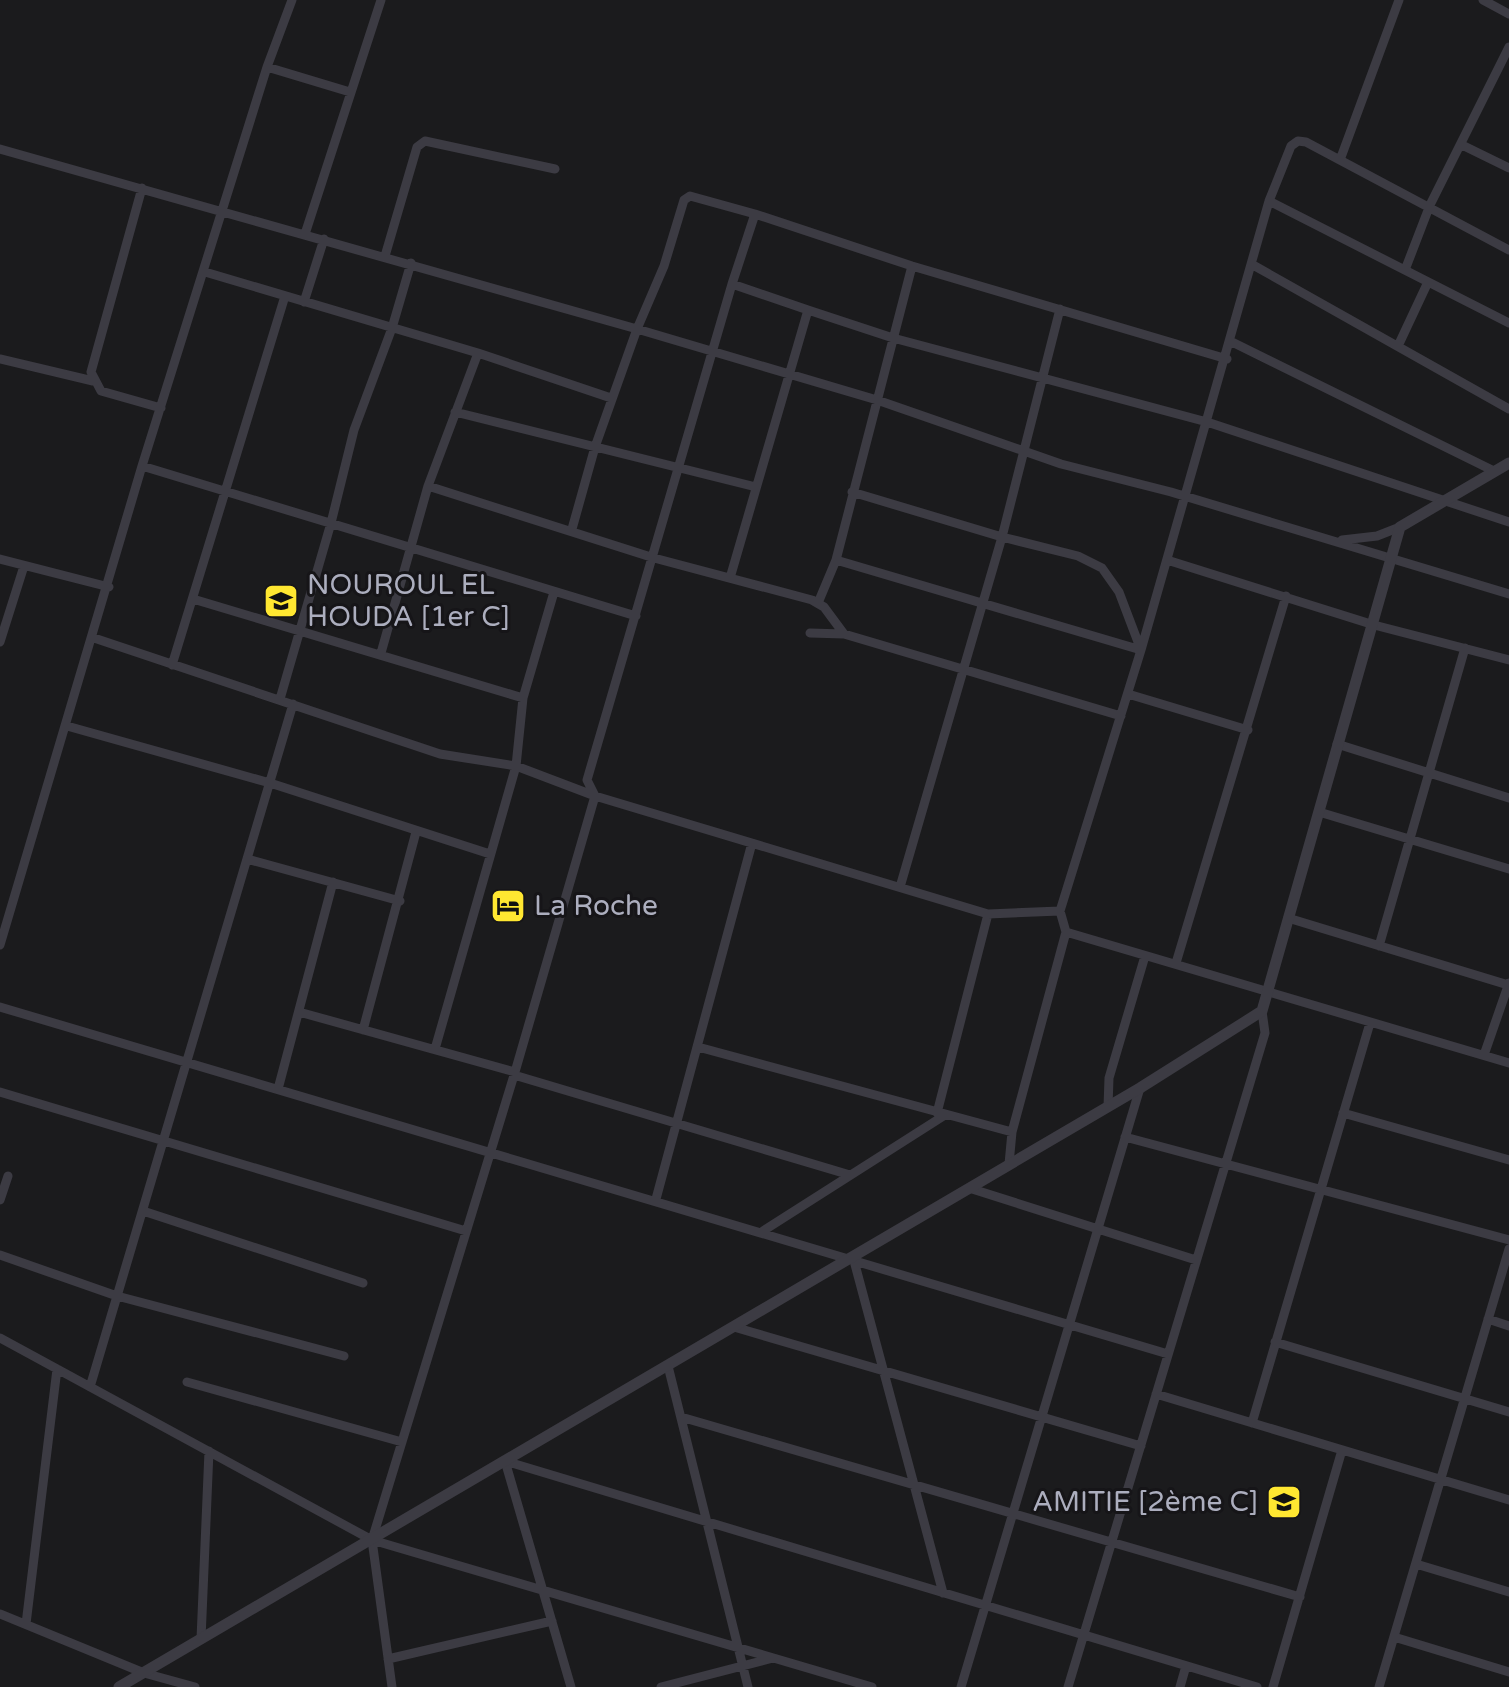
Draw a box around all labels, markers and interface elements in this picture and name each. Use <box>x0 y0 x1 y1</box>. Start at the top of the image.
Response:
place label: NOUROUL EL HOUDA [1er C] <box>307 568 510 634</box>
school or university icon: NOUROUL EL HOUDA [1er C] <box>262 582 300 620</box>
hotel icon: La Roche <box>489 887 527 925</box>
place label: La Roche <box>534 889 658 923</box>
school or university icon: AMITIE [2ème C] <box>1265 1483 1303 1521</box>
place label: AMITIE [2ème C] <box>1032 1485 1258 1519</box>

